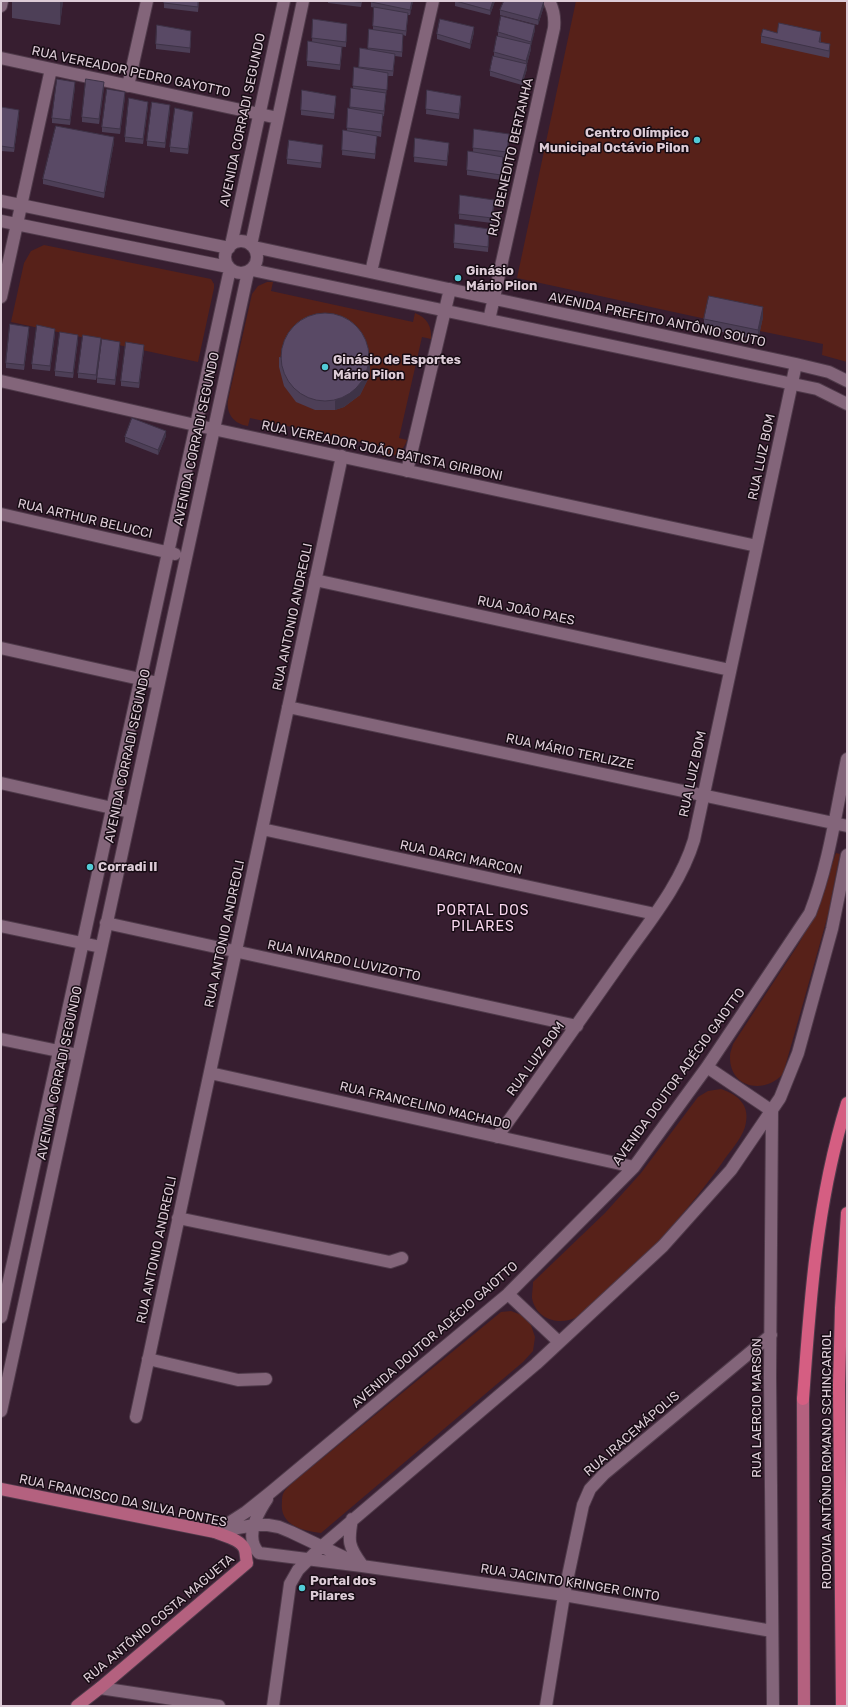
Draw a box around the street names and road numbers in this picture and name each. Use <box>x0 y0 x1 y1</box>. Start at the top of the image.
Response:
street label: AVENIDA CORRADI SEGUNDO <box>217 32 269 208</box>
street label: RUA VEREADOR PEDRO GAYOTTO <box>30 43 232 101</box>
street label: RUA BENEDITO BERTANHA <box>485 76 537 238</box>
street label: AVENIDA PREFEITO ANTÔNIO SOUTO <box>547 289 767 351</box>
street label: AVENIDA CORRADI SEGUNDO <box>171 351 223 527</box>
street label: RUA LUIZ BOM <box>745 412 779 502</box>
street label: RUA VEREADOR JOÃO BATISTA GIRIBONI <box>260 418 504 484</box>
street label: RUA ARTHUR BELUCCI <box>16 496 154 542</box>
street label: RUA ANTONIO ANDREOLI <box>270 542 316 692</box>
street label: RUA JOÃO PAES <box>476 593 576 629</box>
street label: AVENIDA CORRADI SEGUNDO <box>102 668 154 844</box>
street label: RUA LUIZ BOM <box>676 729 710 819</box>
street label: RUA MÁRIO TERLIZZE <box>504 731 636 773</box>
street label: RUA DARCI MARCON <box>398 837 524 879</box>
street label: RUA ANTONIO ANDREOLI <box>202 859 248 1009</box>
street label: RUA NIVARDO LUVIZOTTO <box>266 937 422 985</box>
street label: AVENIDA CORRADI SEGUNDO <box>34 985 86 1161</box>
street label: AVENIDA DOUTOR ADÉCIO GAIOTTO <box>609 985 749 1169</box>
street label: RUA LUIZ BOM <box>504 1019 568 1099</box>
street label: RUA FRANCELINO MACHADO <box>338 1079 512 1133</box>
street label: RUA ANTONIO ANDREOLI <box>134 1175 180 1325</box>
street label: AVENIDA DOUTOR ADÉCIO GAIOTTO <box>349 1258 521 1412</box>
street label: RODOVIA ANTÔNIO ROMANO SCHINCARIOL <box>819 1331 835 1589</box>
street label: RUA LAERCIO MARSON <box>749 1338 765 1478</box>
street label: RUA IRACEMÁPOLIS <box>581 1388 683 1480</box>
street label: RUA FRANCISCO DA SILVA PONTES <box>18 1471 228 1531</box>
street label: RUA ANTÔNIO COSTA MAGUETA <box>81 1551 237 1687</box>
street label: RUA JACINTO KRINGER CINTO <box>479 1561 661 1605</box>

